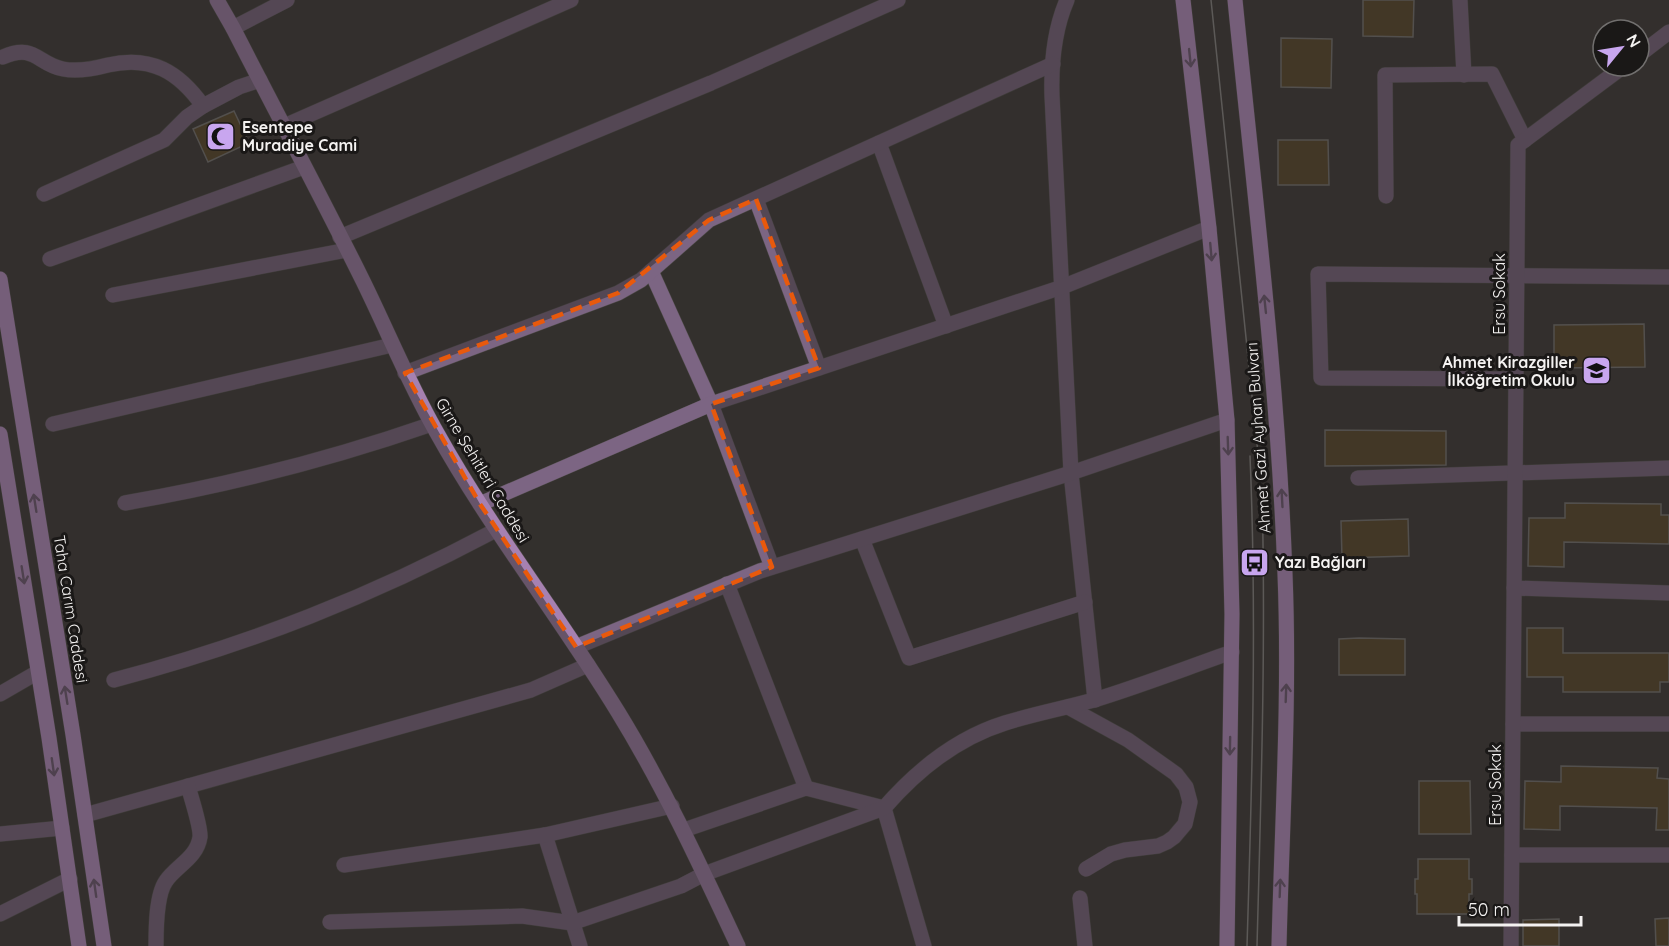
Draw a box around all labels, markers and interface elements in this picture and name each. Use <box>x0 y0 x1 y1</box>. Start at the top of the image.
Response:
north arrow <box>1591 18 1651 78</box>
text: N <box>1622 30 1646 51</box>
one-way arrow <box>1185 48 1196 68</box>
place label: Esentepe Muradiye Cami <box>242 117 357 155</box>
mosque icon: Esentepe Muradiye Cami <box>205 120 237 152</box>
one-way arrow <box>1206 242 1217 261</box>
street label: Ersu Sokak <box>1489 253 1509 335</box>
one-way arrow <box>1259 294 1270 314</box>
street label: Ahmet Gazi Ayhan Bulvarı <box>1241 342 1275 534</box>
place label: Ahmet Kirazgiller İlköğretim Okulu <box>1443 352 1575 390</box>
school or university icon: Ahmet Kirazgiller İlköğretim Okulu <box>1580 355 1612 387</box>
street label: Girne Şehitleri Caddesi <box>432 394 534 546</box>
one-way arrow <box>1222 436 1233 456</box>
one-way arrow <box>1276 488 1287 508</box>
one-way arrow <box>30 493 41 513</box>
street label: Taha Carım Caddesi <box>49 534 93 684</box>
bus stop icon: Yazı Bağları <box>1238 546 1270 578</box>
place label: Yazı Bağları <box>1275 552 1366 572</box>
one-way arrow <box>17 564 28 584</box>
one-way arrow <box>1281 683 1292 703</box>
one-way arrow <box>61 686 72 706</box>
one-way arrow <box>1224 736 1236 756</box>
street label: Ersu Sokak <box>1485 744 1505 826</box>
one-way arrow <box>48 757 59 777</box>
one-way arrow <box>1274 878 1286 898</box>
one-way arrow <box>90 879 101 899</box>
scale bar <box>1459 889 1580 927</box>
text: 50 m <box>1468 898 1510 921</box>

